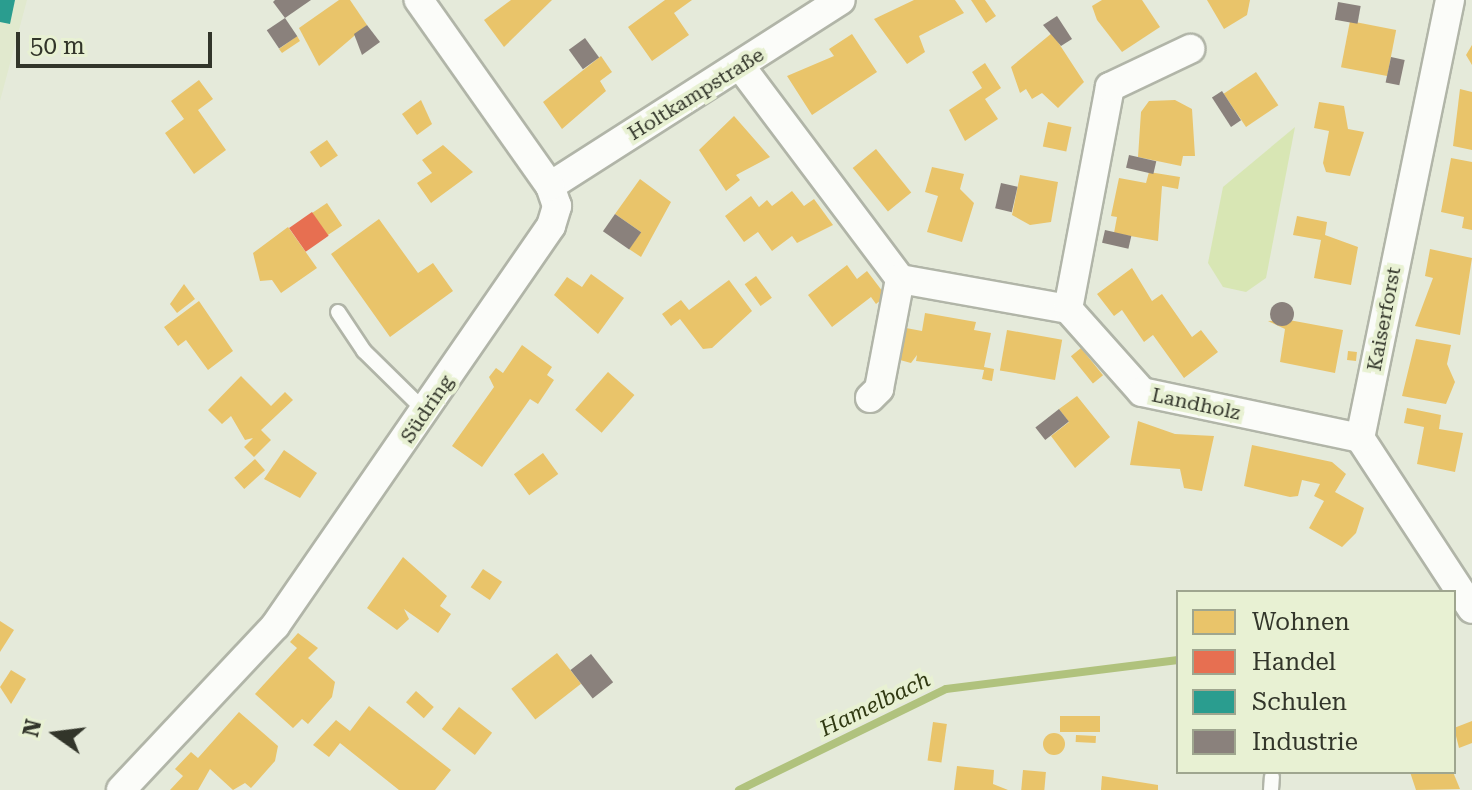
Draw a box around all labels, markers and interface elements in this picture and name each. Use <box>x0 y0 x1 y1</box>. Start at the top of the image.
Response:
scale bar <box>20 16 216 66</box>
text: 50 m <box>30 32 85 60</box>
street label: Holtkampstraße <box>624 43 768 145</box>
street label: Kaiserforst <box>1362 265 1406 373</box>
street label: Südring <box>396 371 458 447</box>
street label: Landholz <box>1150 383 1242 425</box>
legend <box>1176 590 1456 774</box>
text: Wohnen <box>1252 608 1350 636</box>
text: Handel <box>1252 648 1336 676</box>
water label: Hamelbach <box>816 666 934 742</box>
text: Schulen <box>1252 688 1347 716</box>
north arrow <box>16 694 96 774</box>
text: N <box>18 717 46 739</box>
text: Industrie <box>1252 728 1358 756</box>

